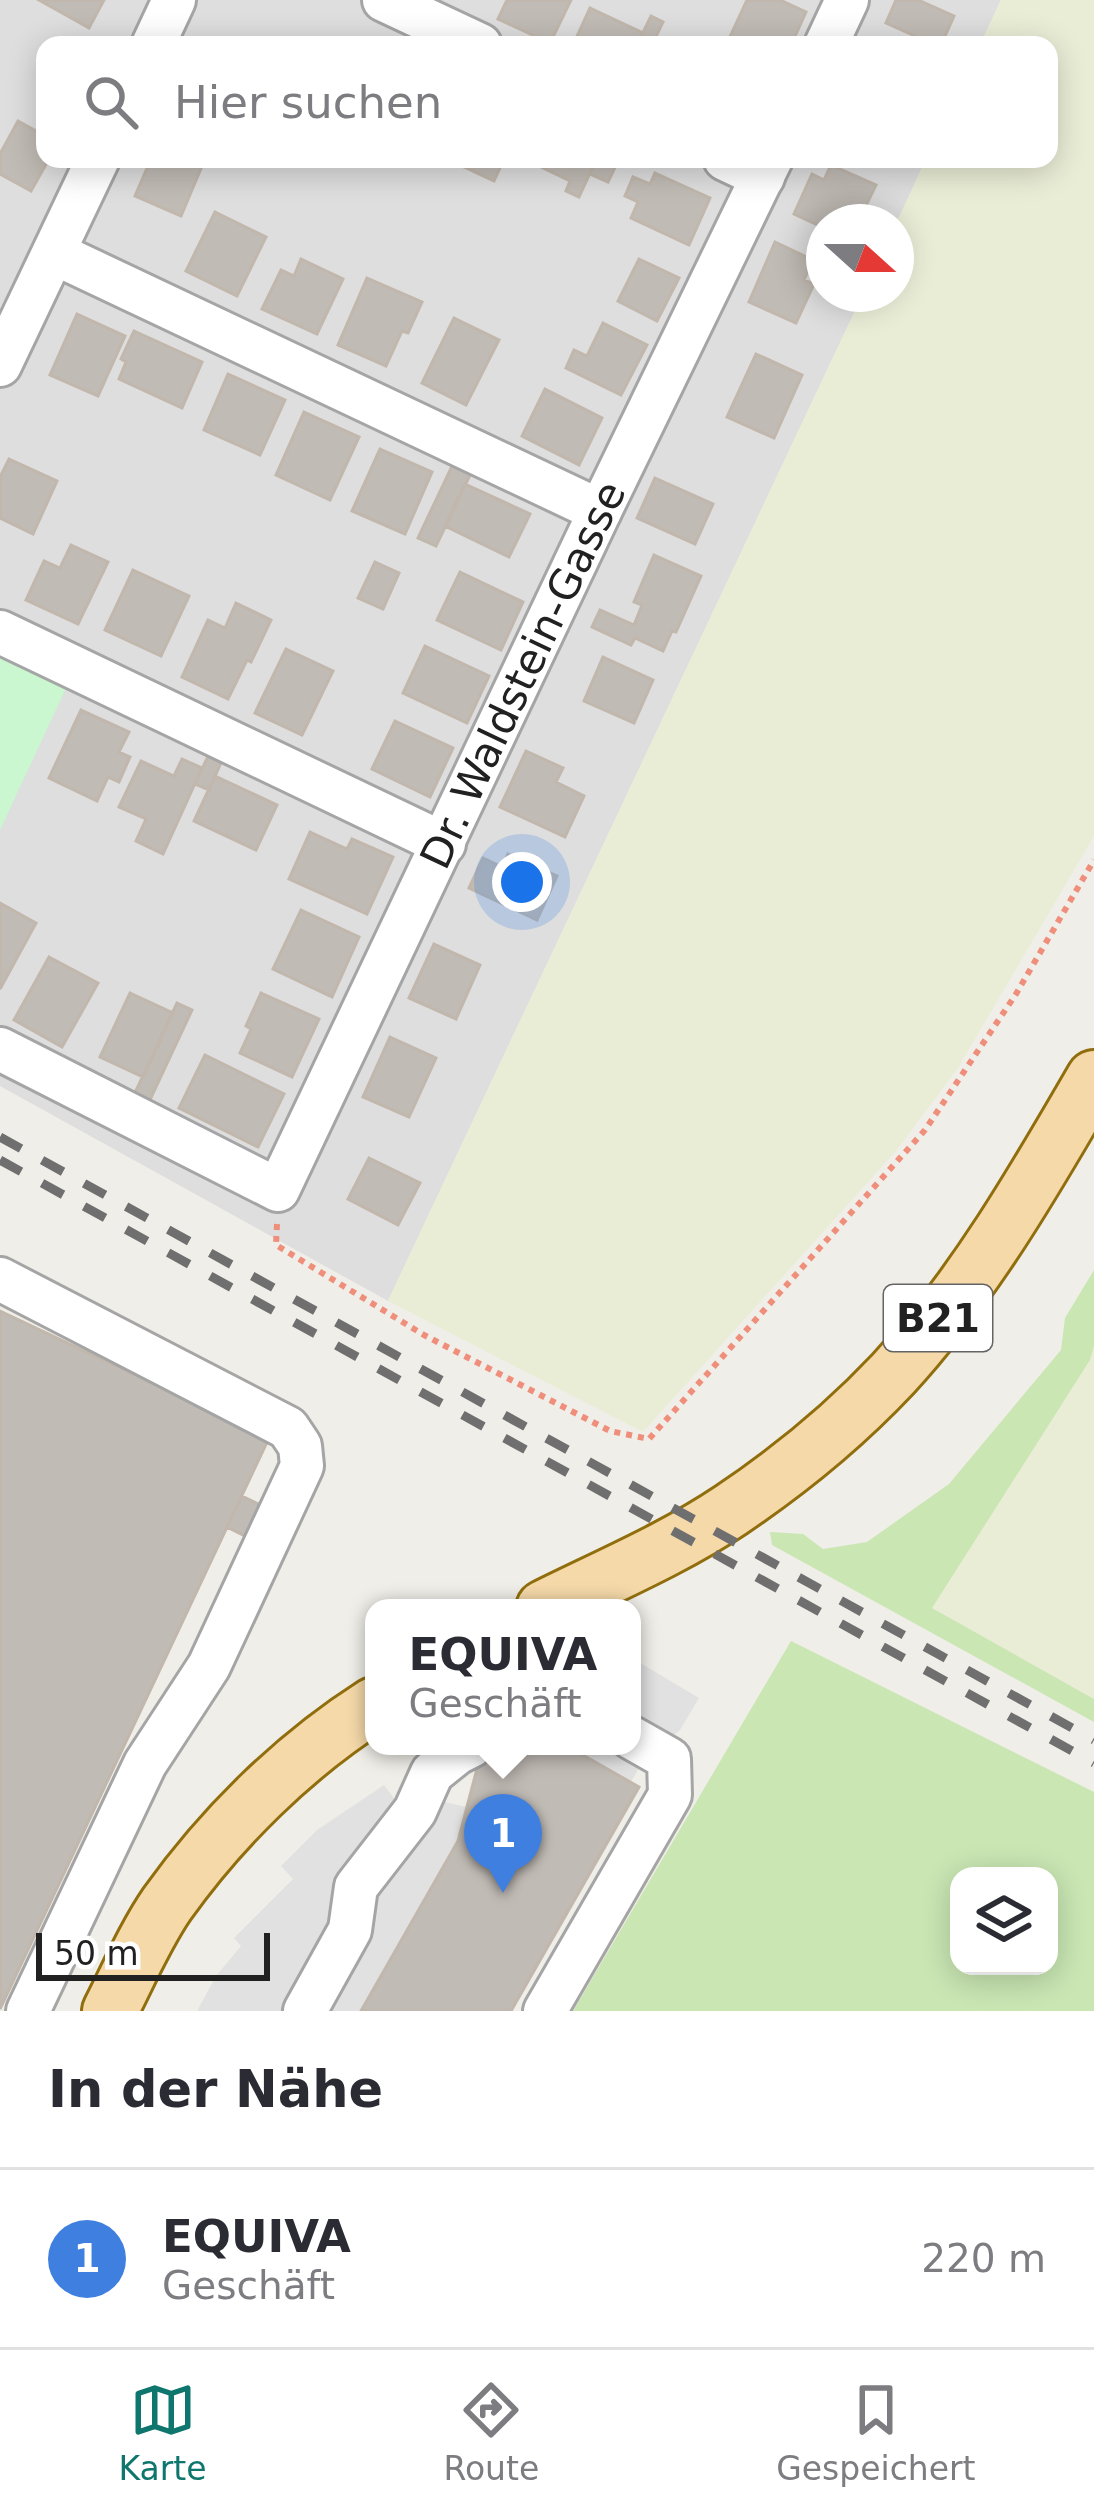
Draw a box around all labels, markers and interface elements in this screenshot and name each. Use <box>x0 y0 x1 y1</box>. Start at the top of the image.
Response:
search box <box>36 36 1058 168</box>
icon: search <box>78 69 144 135</box>
text: Hier suchen <box>174 76 442 129</box>
north arrow <box>806 204 914 312</box>
street label: Dr. Waldstein-Gasse <box>410 473 636 876</box>
your location <box>492 852 552 912</box>
road number: B21 <box>884 1285 992 1351</box>
popup <box>365 1599 641 1755</box>
text: EQUIVA <box>409 1628 597 1681</box>
text: Geschäft <box>409 1681 581 1726</box>
pin: 1 <box>464 1794 542 1893</box>
map controls <box>950 1867 1058 1975</box>
button: layers <box>950 1867 1058 1975</box>
scale bar <box>36 1927 270 1980</box>
text: 50 m <box>54 1934 139 1973</box>
text: In der Nähe <box>48 2060 383 2119</box>
text: EQUIVA <box>162 2210 351 2263</box>
text: 1 <box>73 2236 101 2281</box>
text: 220 m <box>921 2236 1046 2281</box>
text: Geschäft <box>162 2263 335 2308</box>
tab: Karte <box>118 2377 207 2488</box>
tab: Route <box>443 2377 539 2488</box>
tab: Gespeichert <box>776 2377 976 2488</box>

